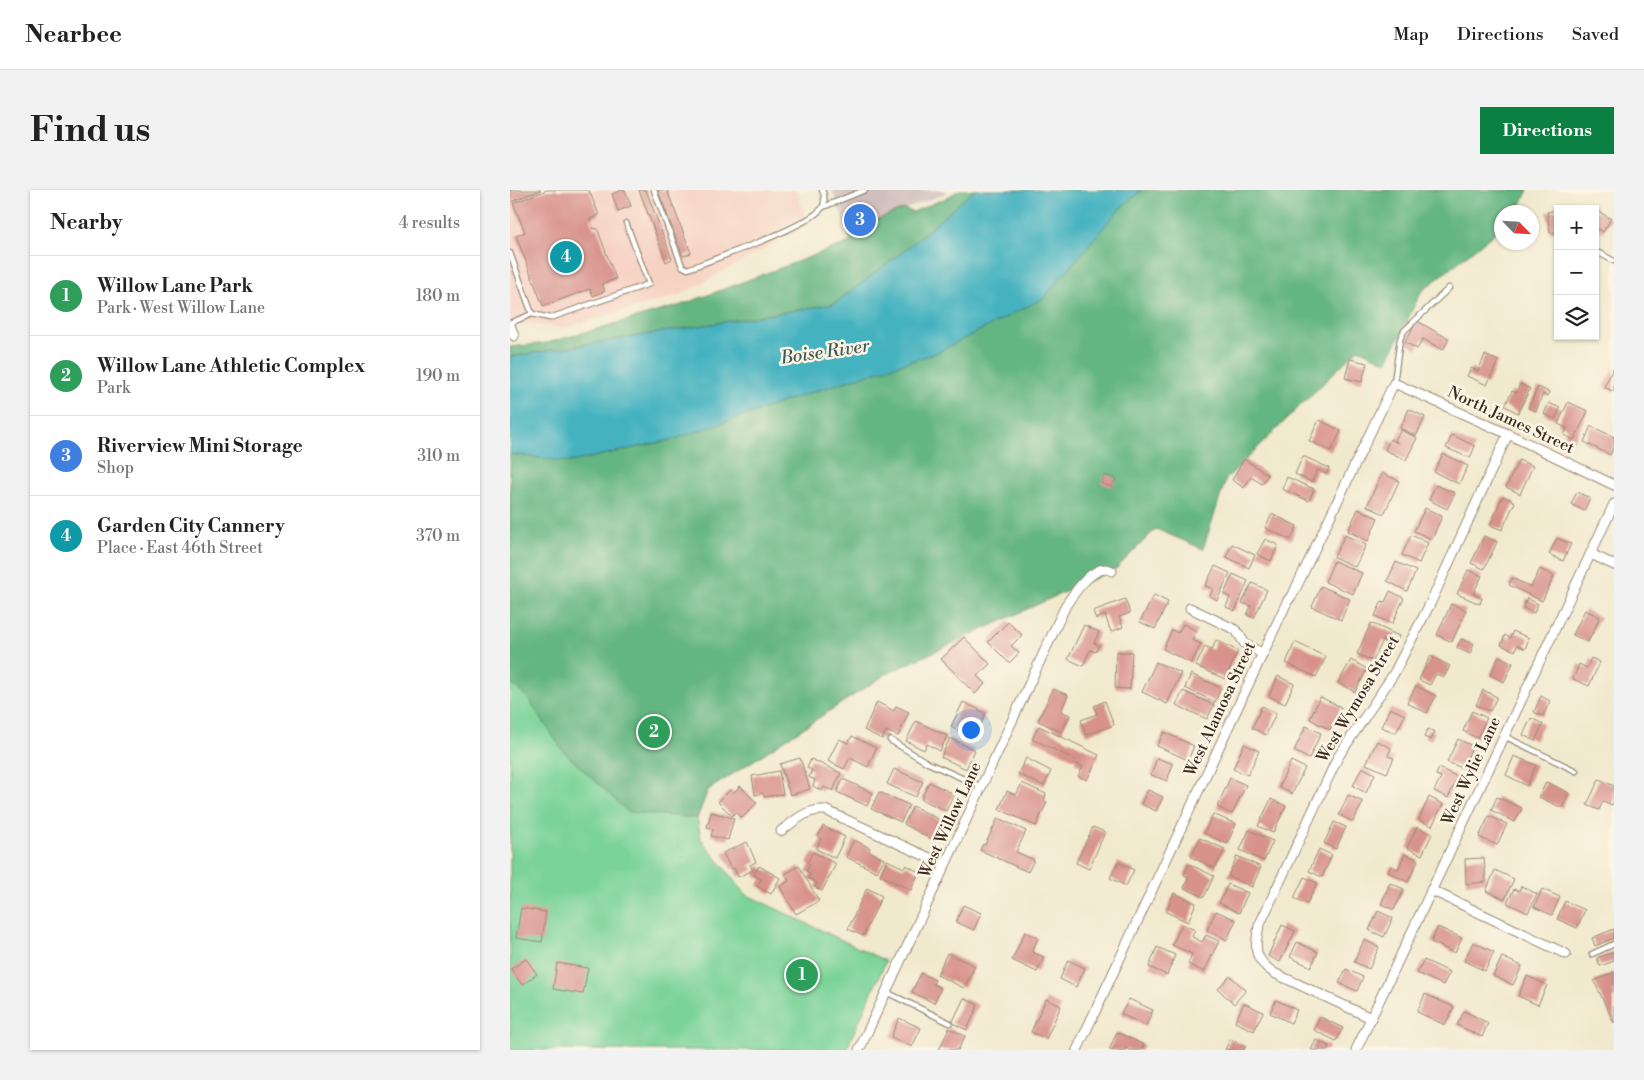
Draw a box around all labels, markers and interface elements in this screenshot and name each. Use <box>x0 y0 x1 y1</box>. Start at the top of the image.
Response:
text: Nearbee <box>25 20 122 50</box>
text: Map <box>1393 23 1429 46</box>
text: Directions <box>1457 23 1544 46</box>
text: Saved <box>1572 23 1619 46</box>
button: Directions <box>1480 107 1614 154</box>
text: Find us <box>30 109 150 152</box>
pin: 3 <box>844 201 876 239</box>
north arrow <box>1494 205 1539 250</box>
map controls <box>1554 205 1599 340</box>
button: + <box>1554 205 1599 250</box>
text: Nearby <box>50 210 123 236</box>
text: 4 results <box>399 213 460 233</box>
pin: 4 <box>550 238 582 276</box>
button: − <box>1554 250 1599 295</box>
text: Willow Lane Park <box>97 274 253 298</box>
text: 1 <box>62 286 70 306</box>
text: 180 m <box>416 286 460 306</box>
button: layers <box>1554 295 1599 340</box>
text: Park · West Willow Lane <box>97 298 265 318</box>
water label: Boise River <box>778 334 871 370</box>
text: Willow Lane Athletic Complex <box>97 354 365 378</box>
text: 2 <box>61 366 71 386</box>
text: 190 m <box>416 366 460 386</box>
text: Park <box>97 378 130 398</box>
street label: North James Street <box>1444 382 1578 458</box>
text: Riverview Mini Storage <box>97 434 303 458</box>
text: 3 <box>61 446 71 466</box>
text: 310 m <box>417 446 460 466</box>
text: Shop <box>97 458 134 478</box>
text: Garden City Cannery <box>97 514 285 538</box>
text: 4 <box>61 526 71 546</box>
text: 370 m <box>416 526 460 546</box>
text: Place · East 46th Street <box>97 538 263 558</box>
street label: West Wymosa Street <box>1312 632 1404 767</box>
street label: West Alamosa Street <box>1180 638 1260 780</box>
pin: 2 <box>638 713 670 751</box>
street label: West Wylie Lane <box>1437 714 1505 829</box>
your location <box>958 717 984 743</box>
street label: West Willow Lane <box>914 759 986 882</box>
pin: 1 <box>786 956 818 994</box>

